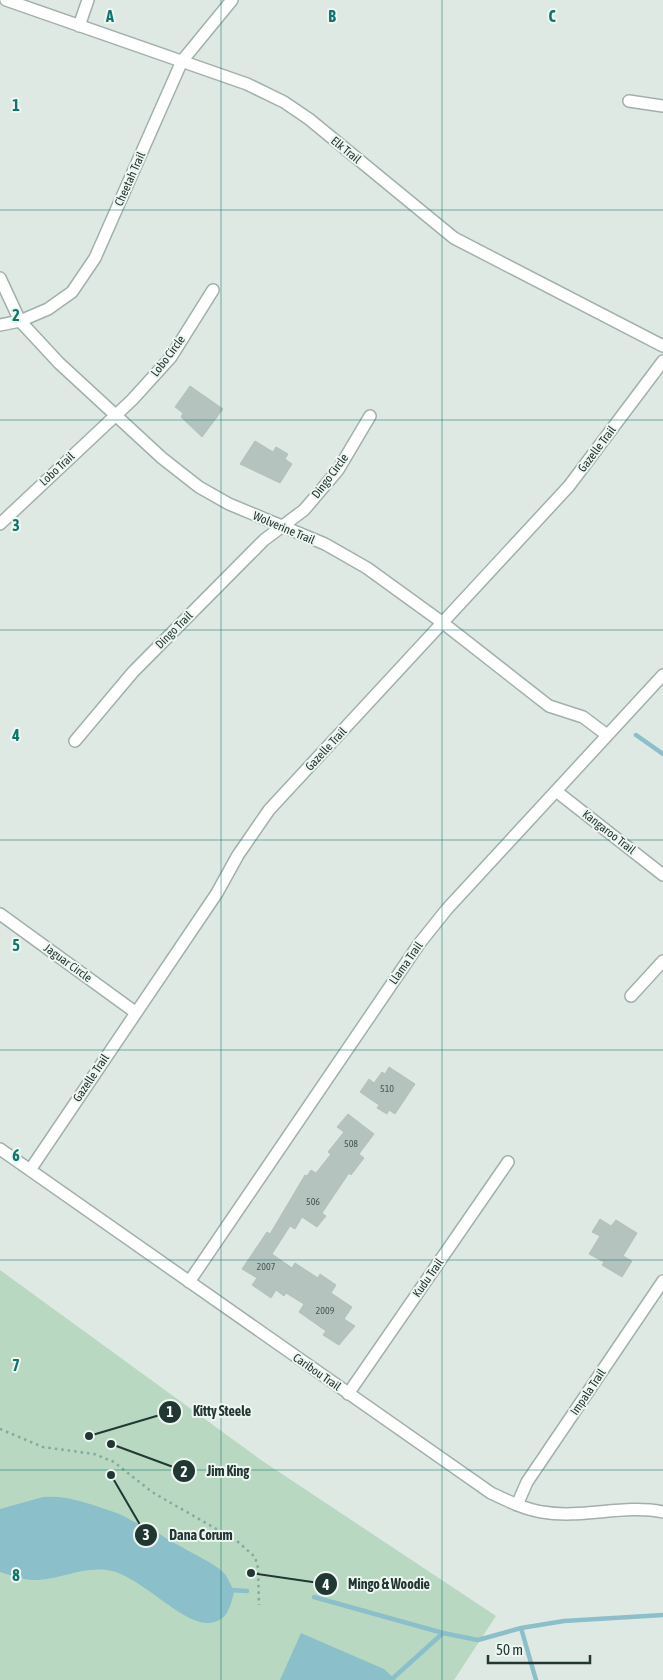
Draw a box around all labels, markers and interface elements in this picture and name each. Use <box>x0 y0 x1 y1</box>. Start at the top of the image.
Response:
text: A <box>105 7 114 25</box>
text: B <box>328 7 336 25</box>
text: C <box>548 7 556 25</box>
text: 1 <box>12 96 20 114</box>
street label: Elk Trail <box>328 134 364 167</box>
street label: Cheetah Trail <box>112 149 149 208</box>
text: 2 <box>12 306 20 324</box>
street label: Lobo Circle <box>148 333 188 379</box>
street label: Gazelle Trail <box>575 422 619 475</box>
street label: Lobo Trail <box>37 449 78 489</box>
street label: Dingo Circle <box>309 451 351 501</box>
street label: Wolverine Trail <box>251 509 318 548</box>
text: 3 <box>12 516 20 534</box>
street label: Dingo Trail <box>152 608 196 652</box>
street label: Gazelle Trail <box>302 724 350 774</box>
text: 4 <box>11 726 20 744</box>
street label: Kangaroo Trail <box>580 807 639 858</box>
text: 5 <box>12 936 20 954</box>
street label: Llama Trail <box>386 938 426 987</box>
street label: Jaguar Circle <box>41 941 95 985</box>
street label: Gazelle Trail <box>70 1051 112 1104</box>
house number: 510 <box>380 1083 394 1094</box>
house number: 508 <box>344 1138 358 1149</box>
text: 6 <box>12 1146 20 1164</box>
house number: 506 <box>306 1196 320 1207</box>
street label: Kudu Trail <box>410 1255 447 1300</box>
house number: 2007 <box>257 1261 276 1272</box>
house number: 2009 <box>316 1305 335 1316</box>
street label: Caribou Trail <box>290 1350 344 1394</box>
text: 7 <box>12 1356 20 1374</box>
street label: Impala Trail <box>567 1366 609 1418</box>
callout: Kitty Steele <box>158 1397 261 1426</box>
text: 1 <box>166 1403 174 1420</box>
text: Kitty Steele <box>193 1403 251 1419</box>
callout: Jim King <box>172 1457 259 1486</box>
text: 2 <box>180 1463 188 1480</box>
text: Jim King <box>206 1463 250 1479</box>
callout: Dana Corum <box>134 1520 242 1549</box>
text: 3 <box>142 1526 150 1543</box>
text: Dana Corum <box>169 1527 233 1543</box>
text: 8 <box>12 1566 20 1584</box>
callout: Mingo & Woodie <box>313 1570 440 1599</box>
text: 4 <box>321 1576 330 1593</box>
text: Mingo & Woodie <box>348 1576 430 1592</box>
scale bar <box>488 1632 590 1664</box>
text: 50 m <box>496 1641 523 1658</box>

